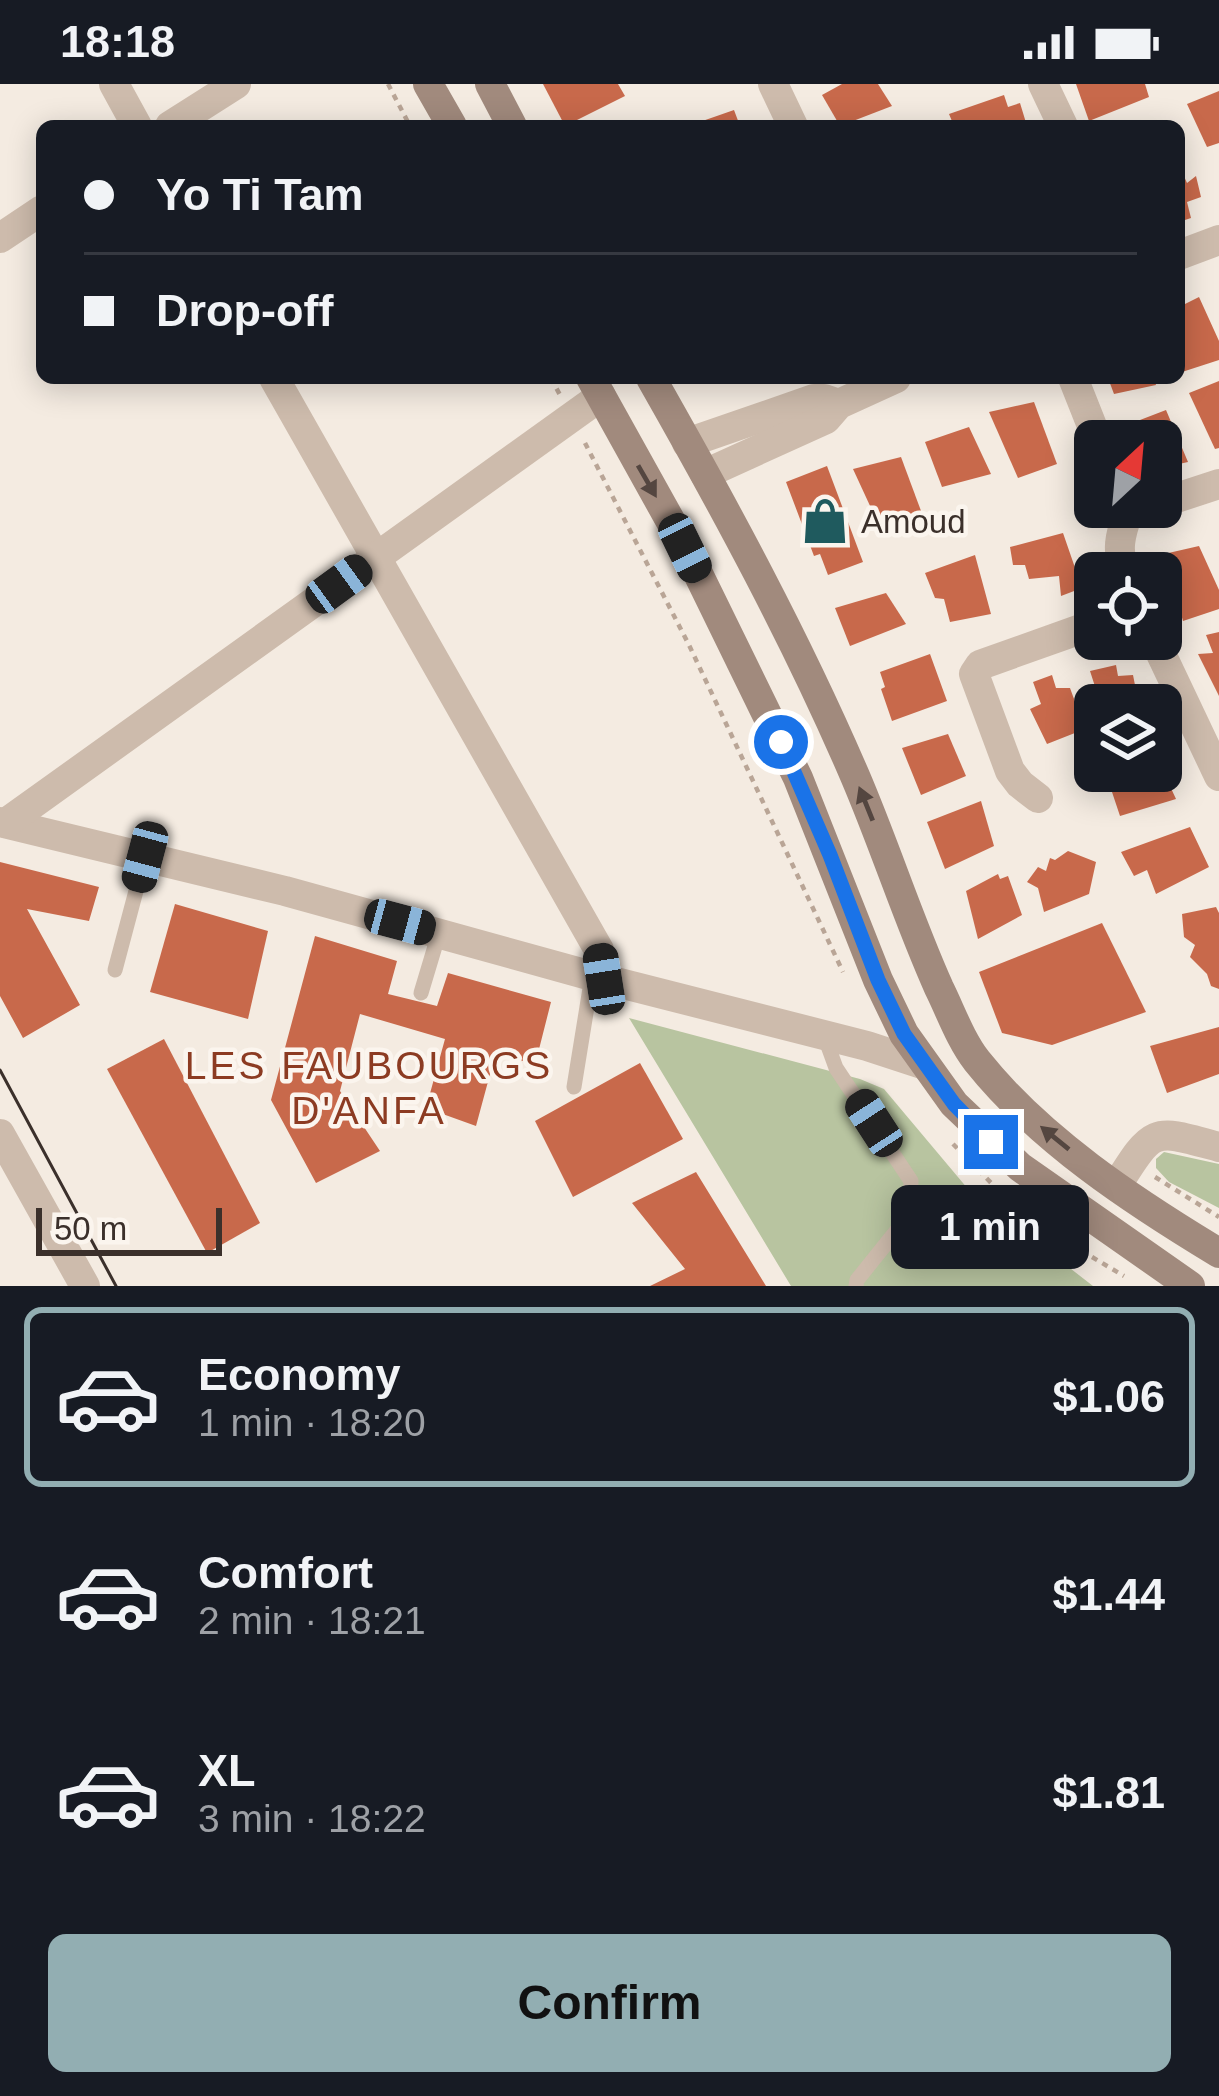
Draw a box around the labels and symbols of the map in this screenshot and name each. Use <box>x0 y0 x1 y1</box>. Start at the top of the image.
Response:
north arrow <box>1074 420 1182 528</box>
one-way arrow <box>636 464 657 498</box>
shop icon: Amoud <box>800 496 850 546</box>
place label: Amoud <box>861 503 966 540</box>
car <box>653 508 717 588</box>
car <box>299 548 379 620</box>
route start <box>754 715 808 769</box>
one-way arrow <box>856 785 875 821</box>
car <box>118 818 172 896</box>
car <box>361 895 439 949</box>
car <box>581 941 627 1017</box>
district label: LES FAUBOURGS D'ANFA <box>185 1044 553 1132</box>
car <box>839 1083 909 1163</box>
route end <box>964 1115 1018 1169</box>
one-way arrow <box>1039 1125 1070 1151</box>
callout: 1 min <box>892 1184 1090 1268</box>
scale bar <box>36 1202 222 1255</box>

